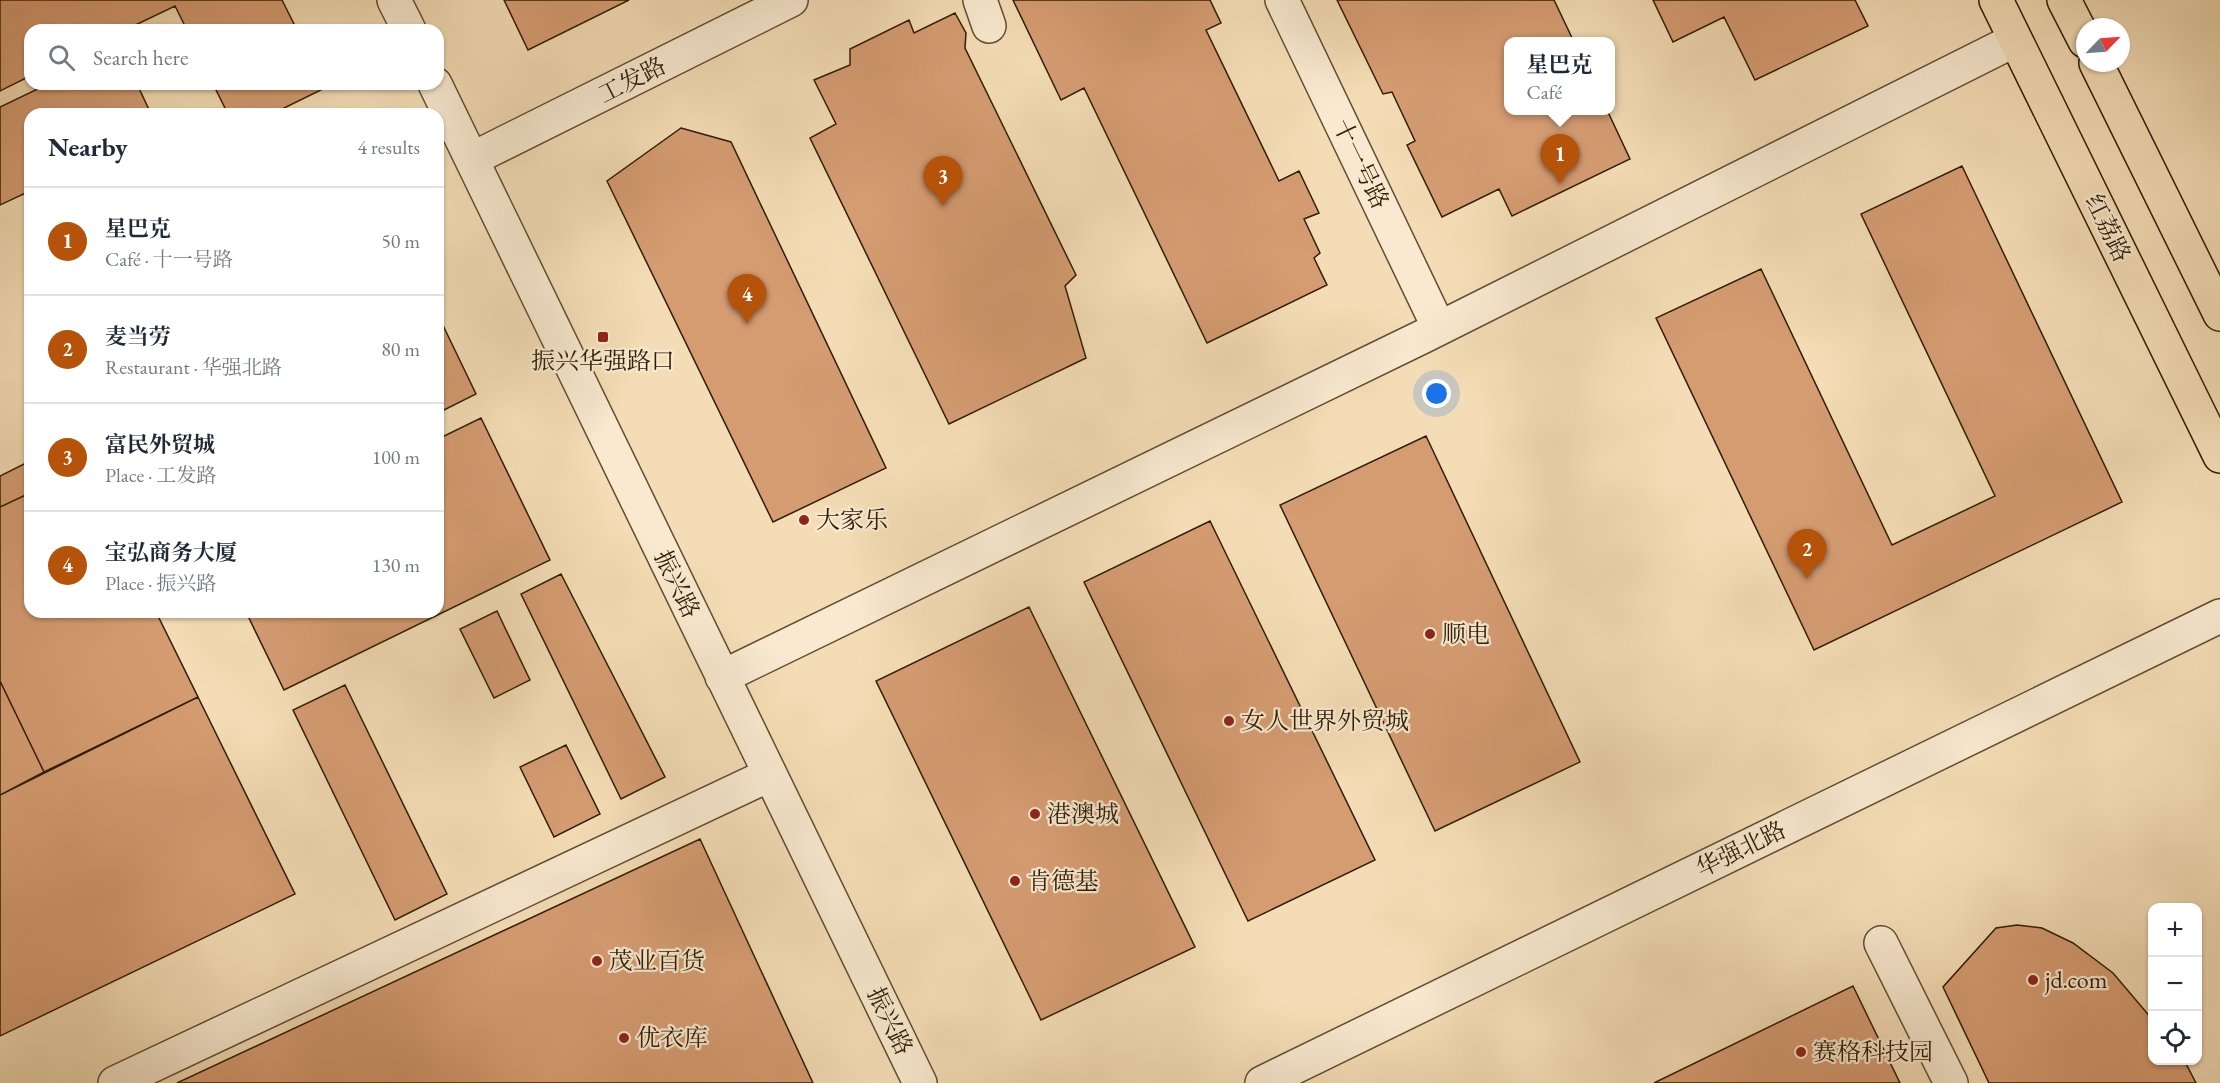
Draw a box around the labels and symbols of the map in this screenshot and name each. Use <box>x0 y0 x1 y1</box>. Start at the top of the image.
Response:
north arrow <box>2076 18 2130 72</box>
street label: 工发路 <box>593 49 671 110</box>
street label: 十一号路 <box>1326 114 1396 214</box>
pin: 1 <box>1540 134 1580 184</box>
pin: 3 <box>924 156 962 206</box>
street label: 红荔路 <box>2079 189 2138 267</box>
pin: 4 <box>728 274 766 324</box>
marker: 振兴华强路口 <box>596 330 610 344</box>
place label: 振兴华强路口 <box>531 345 675 376</box>
your location <box>1422 379 1451 408</box>
place label: 大家乐 <box>816 504 888 535</box>
marker: 大家乐 <box>797 513 811 527</box>
pin: 2 <box>1788 530 1826 579</box>
street label: 振兴路 <box>648 545 707 623</box>
place label: 顺电 <box>1442 618 1490 649</box>
marker: 顺电 <box>1423 627 1437 641</box>
place label: 女人世界外贸城 <box>1241 705 1409 736</box>
marker: 女人世界外贸城 <box>1222 714 1236 728</box>
place label: 港澳城 <box>1047 798 1119 829</box>
marker: 港澳城 <box>1028 807 1042 821</box>
street label: 华强北路 <box>1691 814 1791 884</box>
place label: 肯德基 <box>1027 865 1099 896</box>
marker: 肯德基 <box>1008 874 1022 888</box>
place label: 茂业百货 <box>609 945 705 976</box>
marker: 茂业百货 <box>590 954 604 968</box>
place label: jd.com <box>2044 964 2108 995</box>
marker: jd.com <box>2026 973 2040 987</box>
street label: 振兴路 <box>861 982 920 1060</box>
place label: 优衣库 <box>636 1022 708 1053</box>
marker: 优衣库 <box>617 1031 631 1045</box>
place label: 赛格科技园 <box>1813 1036 1933 1067</box>
marker: 赛格科技园 <box>1794 1045 1808 1059</box>

